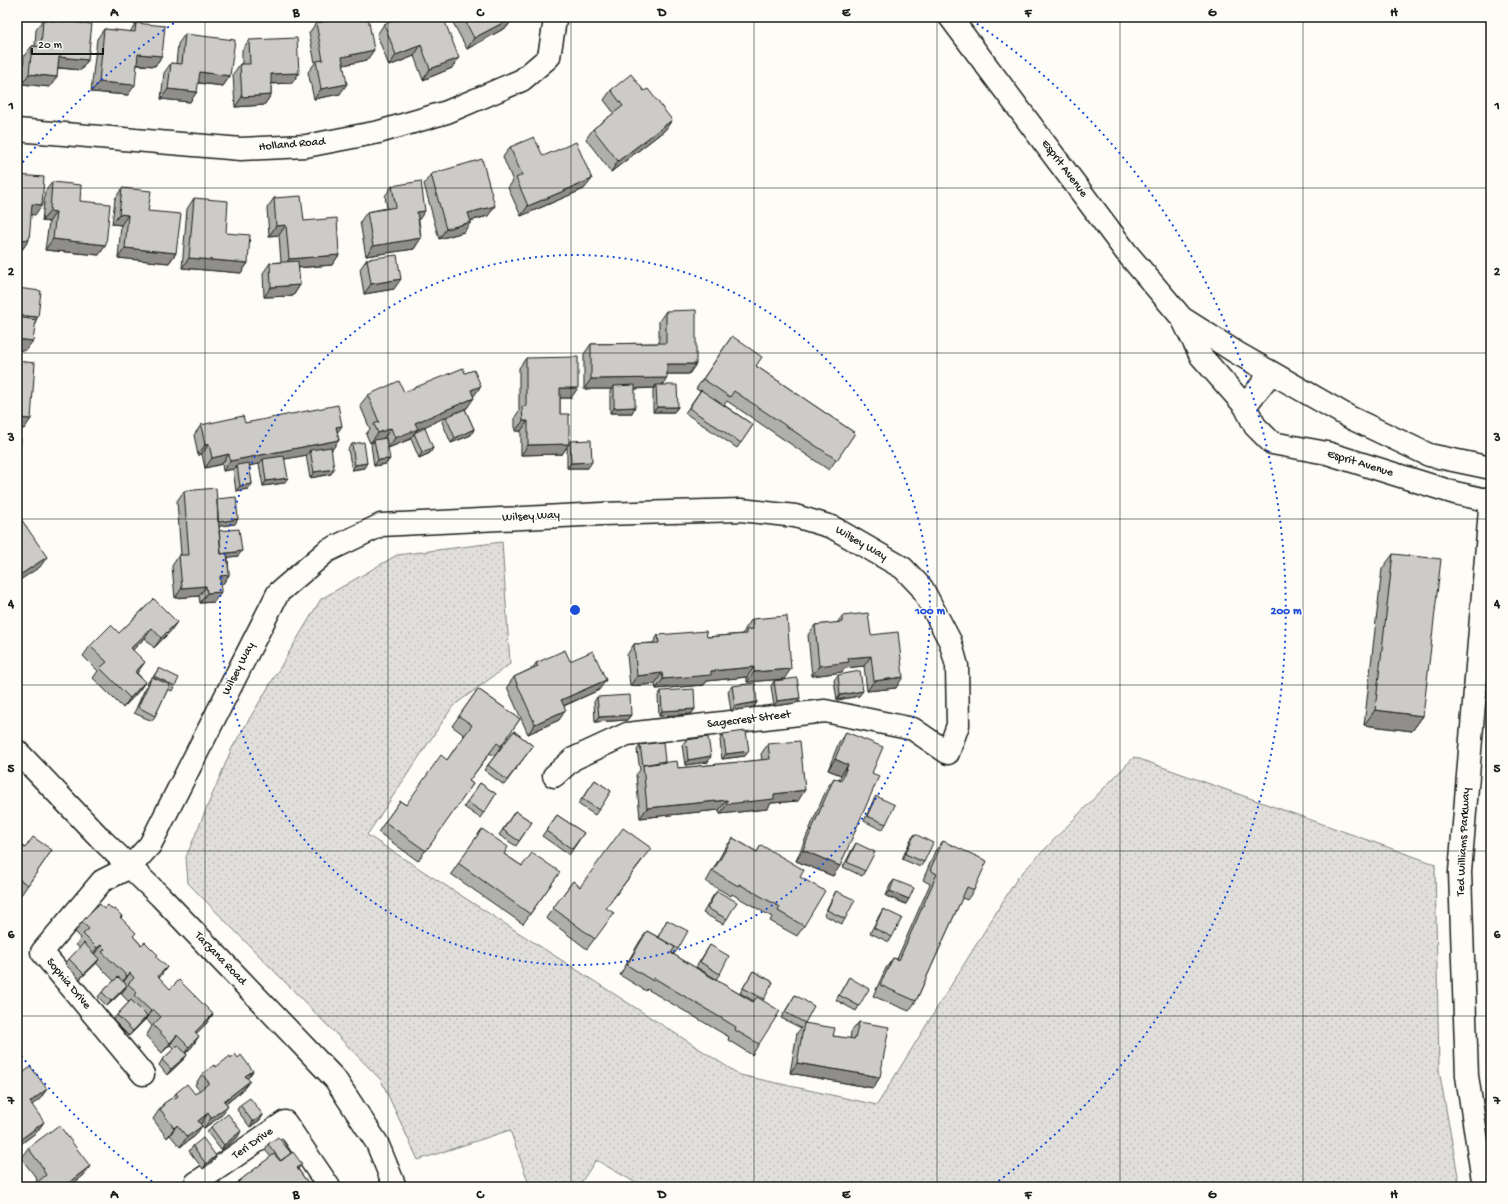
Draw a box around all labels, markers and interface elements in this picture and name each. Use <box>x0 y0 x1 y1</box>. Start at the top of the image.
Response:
text: A <box>109 6 119 21</box>
text: B <box>292 6 301 21</box>
text: C <box>475 6 485 21</box>
text: D <box>657 6 667 21</box>
text: E <box>842 6 851 21</box>
text: F <box>1024 6 1033 21</box>
text: G <box>1208 6 1217 21</box>
text: H <box>1390 6 1398 21</box>
scale bar <box>32 30 103 56</box>
text: 20 m <box>38 39 63 53</box>
text: 1 <box>7 99 14 114</box>
text: 1 <box>1493 99 1500 114</box>
street label: Holland Road <box>258 135 327 155</box>
street label: Esprit Avenue <box>1038 137 1091 201</box>
text: 2 <box>8 265 15 280</box>
text: 2 <box>1494 265 1501 280</box>
text: 3 <box>7 431 15 446</box>
text: 3 <box>1493 431 1501 446</box>
street label: Esprit Avenue <box>1325 447 1396 481</box>
street label: Wilsey Way <box>502 508 560 525</box>
street label: Wilsey Way <box>833 524 890 565</box>
text: 4 <box>7 597 15 612</box>
text: 4 <box>1493 597 1501 612</box>
centre of rings <box>568 603 582 617</box>
text: 100 m <box>914 605 945 619</box>
text: 200 m <box>1271 605 1302 619</box>
street label: Wilsey Way <box>220 640 258 698</box>
street label: Sagecrest Street <box>706 708 793 732</box>
text: 5 <box>8 762 15 777</box>
text: 5 <box>1494 762 1501 777</box>
street label: Ted Williams Parkway <box>1454 787 1474 898</box>
text: 6 <box>8 928 15 943</box>
text: 6 <box>1494 928 1501 943</box>
street label: Tarzana Road <box>190 929 250 989</box>
street label: Sophia Drive <box>43 956 94 1013</box>
text: 7 <box>7 1094 16 1109</box>
text: 7 <box>1493 1094 1502 1109</box>
street label: Teri Drive <box>229 1124 277 1164</box>
text: A <box>109 1188 119 1203</box>
text: B <box>292 1188 301 1203</box>
text: C <box>475 1188 485 1203</box>
text: D <box>657 1188 667 1203</box>
text: E <box>842 1188 851 1203</box>
text: F <box>1024 1188 1033 1203</box>
text: G <box>1208 1188 1217 1203</box>
text: H <box>1390 1188 1398 1203</box>

